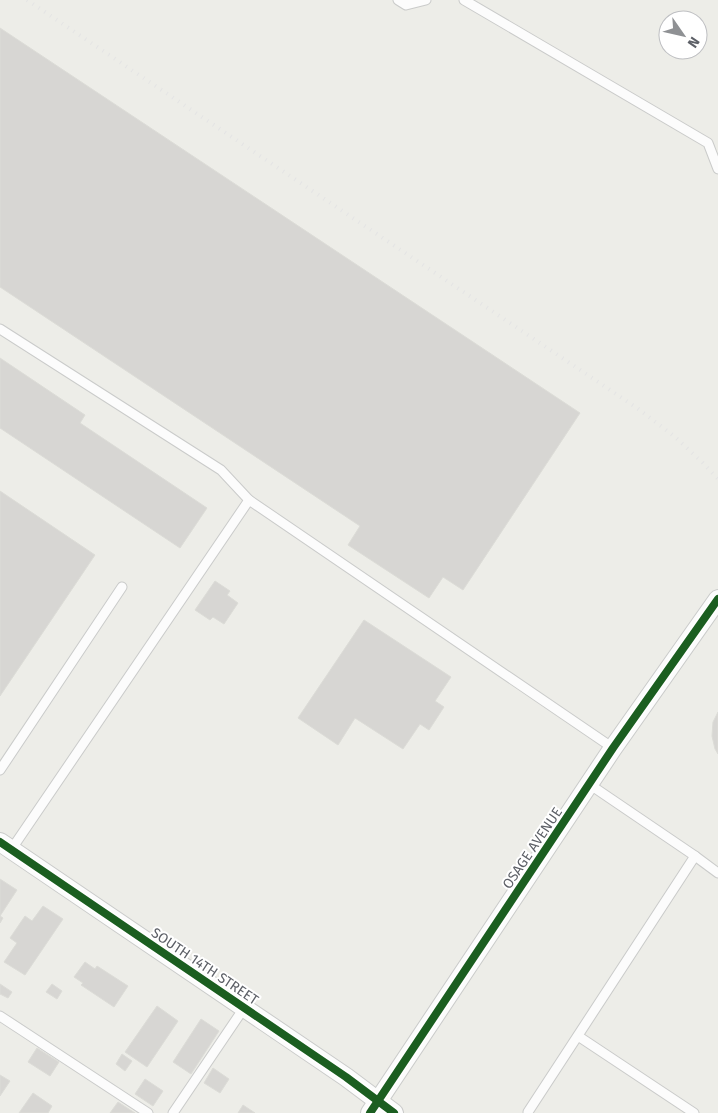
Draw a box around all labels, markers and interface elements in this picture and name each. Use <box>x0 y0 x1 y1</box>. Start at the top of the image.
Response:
north arrow <box>658 10 708 60</box>
text: N <box>684 33 703 51</box>
street label: OSAGE AVENUE <box>499 804 566 892</box>
street label: SOUTH 14TH STREET <box>148 924 262 1009</box>

